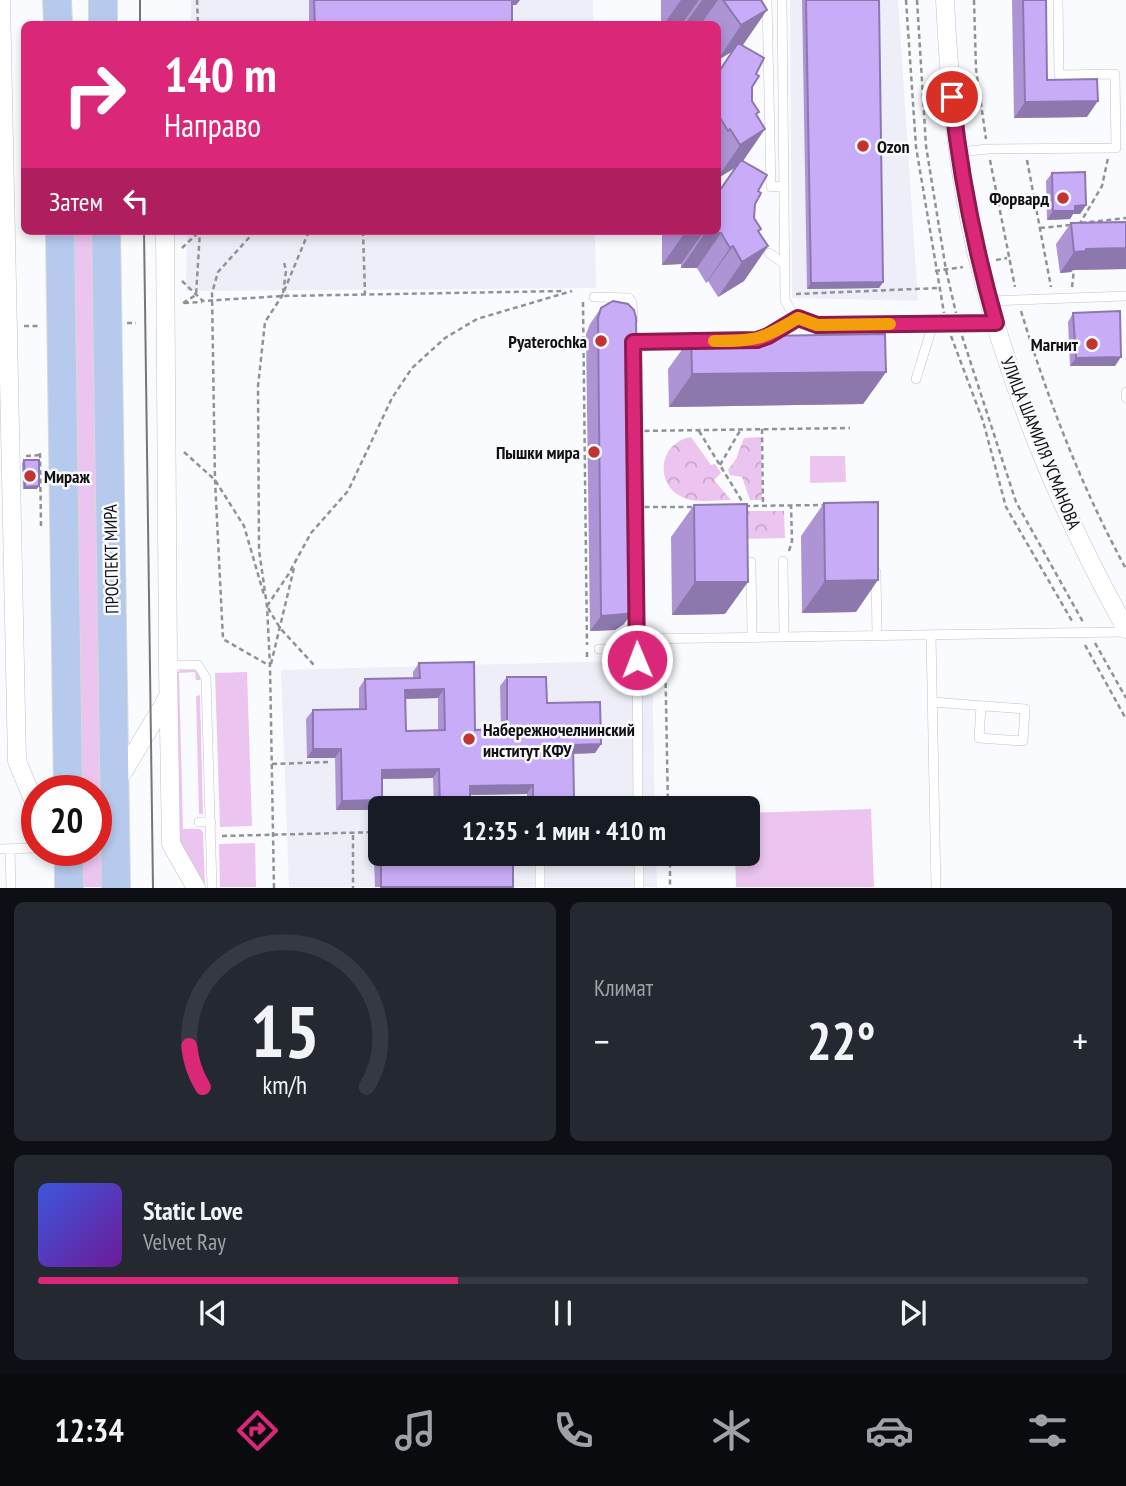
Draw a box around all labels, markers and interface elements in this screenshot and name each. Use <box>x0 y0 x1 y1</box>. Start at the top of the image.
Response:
text: 140 m <box>164 42 277 106</box>
icon: right <box>49 49 140 140</box>
pin <box>922 67 982 127</box>
icon: arrive <box>933 78 971 116</box>
text: Направо <box>164 104 261 146</box>
place label: Ozon <box>877 135 910 158</box>
marker: Ozon <box>855 138 871 154</box>
icon: left <box>117 182 155 220</box>
text: Затем <box>49 185 103 218</box>
place label: Форвард <box>989 187 1049 210</box>
marker: Форвард <box>1055 190 1071 206</box>
place label: Pyaterochka <box>508 330 587 353</box>
marker: Pyaterochka <box>593 333 609 349</box>
place label: Магнит <box>1031 333 1079 356</box>
marker: Магнит <box>1084 336 1100 352</box>
street label: УЛИЦА ШАМИЛЯ УСМАНОВА <box>996 353 1086 533</box>
place label: Пышки мира <box>496 441 580 464</box>
marker: Пышки мира <box>586 444 602 460</box>
place label: Мираж <box>44 465 91 488</box>
marker: Мираж <box>22 468 38 484</box>
street label: ПРОСПЕКТ МИРА <box>99 504 123 614</box>
position arrow <box>600 623 674 697</box>
place label: Набережночелнинский институт КФУ <box>483 718 635 762</box>
marker: Набережночелнинский институт КФУ <box>461 731 477 747</box>
speed limit sign: 20 <box>21 775 112 866</box>
text: 12:35 · 1 мин · 410 m <box>462 814 666 847</box>
text: Климат <box>594 973 653 1002</box>
text: 15 <box>250 984 320 1078</box>
text: 22° <box>807 1007 875 1074</box>
text: − <box>594 1016 610 1065</box>
text: + <box>1072 1016 1088 1065</box>
text: km/h <box>263 1069 307 1101</box>
text: Static Love <box>143 1194 243 1227</box>
text: Velvet Ray <box>143 1227 226 1256</box>
icon: previous <box>194 1294 232 1332</box>
icon: pause <box>544 1294 582 1332</box>
icon: next <box>894 1294 932 1332</box>
icon: directions <box>233 1406 282 1455</box>
icon: music <box>391 1406 440 1455</box>
icon: phone <box>549 1406 598 1455</box>
icon: climate <box>707 1406 756 1455</box>
icon: car <box>865 1406 914 1455</box>
icon: filters <box>1023 1406 1072 1455</box>
text: 12:34 <box>54 1409 124 1451</box>

